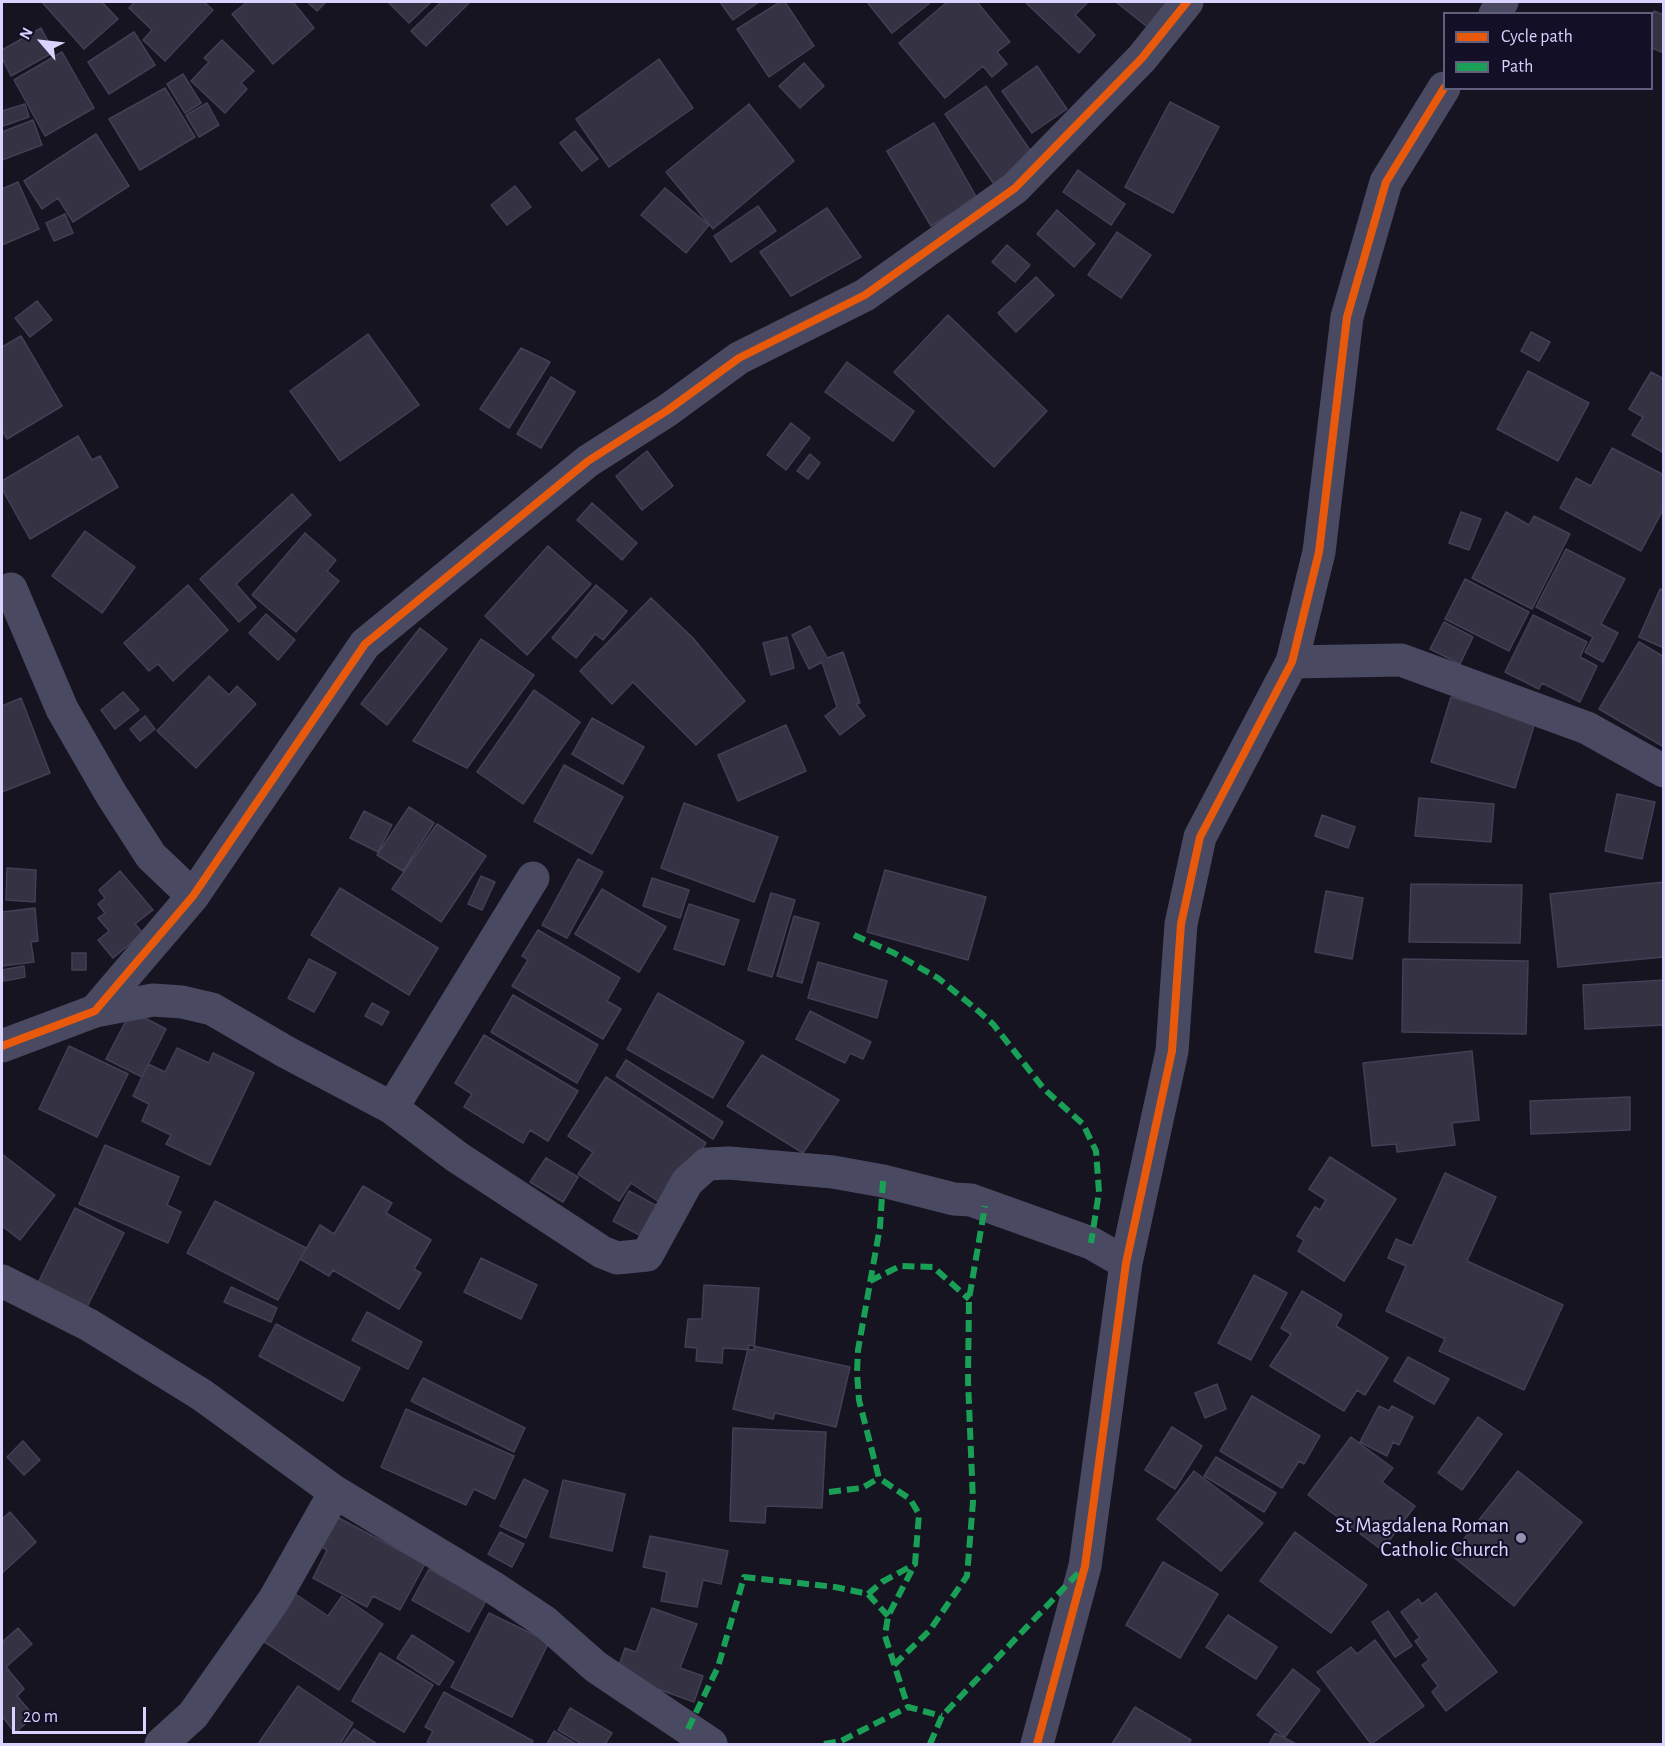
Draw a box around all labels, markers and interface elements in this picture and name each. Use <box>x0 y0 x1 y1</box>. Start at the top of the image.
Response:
north arrow <box>12 12 72 72</box>
legend <box>1443 12 1653 90</box>
text: N <box>16 25 36 42</box>
text: Cycle path <box>1501 28 1573 46</box>
text: Path <box>1501 58 1533 76</box>
place label: St Magdalena Roman Catholic Church <box>1335 1513 1509 1563</box>
marker: St Magdalena Roman Catholic Church <box>1514 1531 1528 1545</box>
scale bar <box>15 1695 148 1733</box>
text: 20 m <box>23 1708 58 1726</box>

